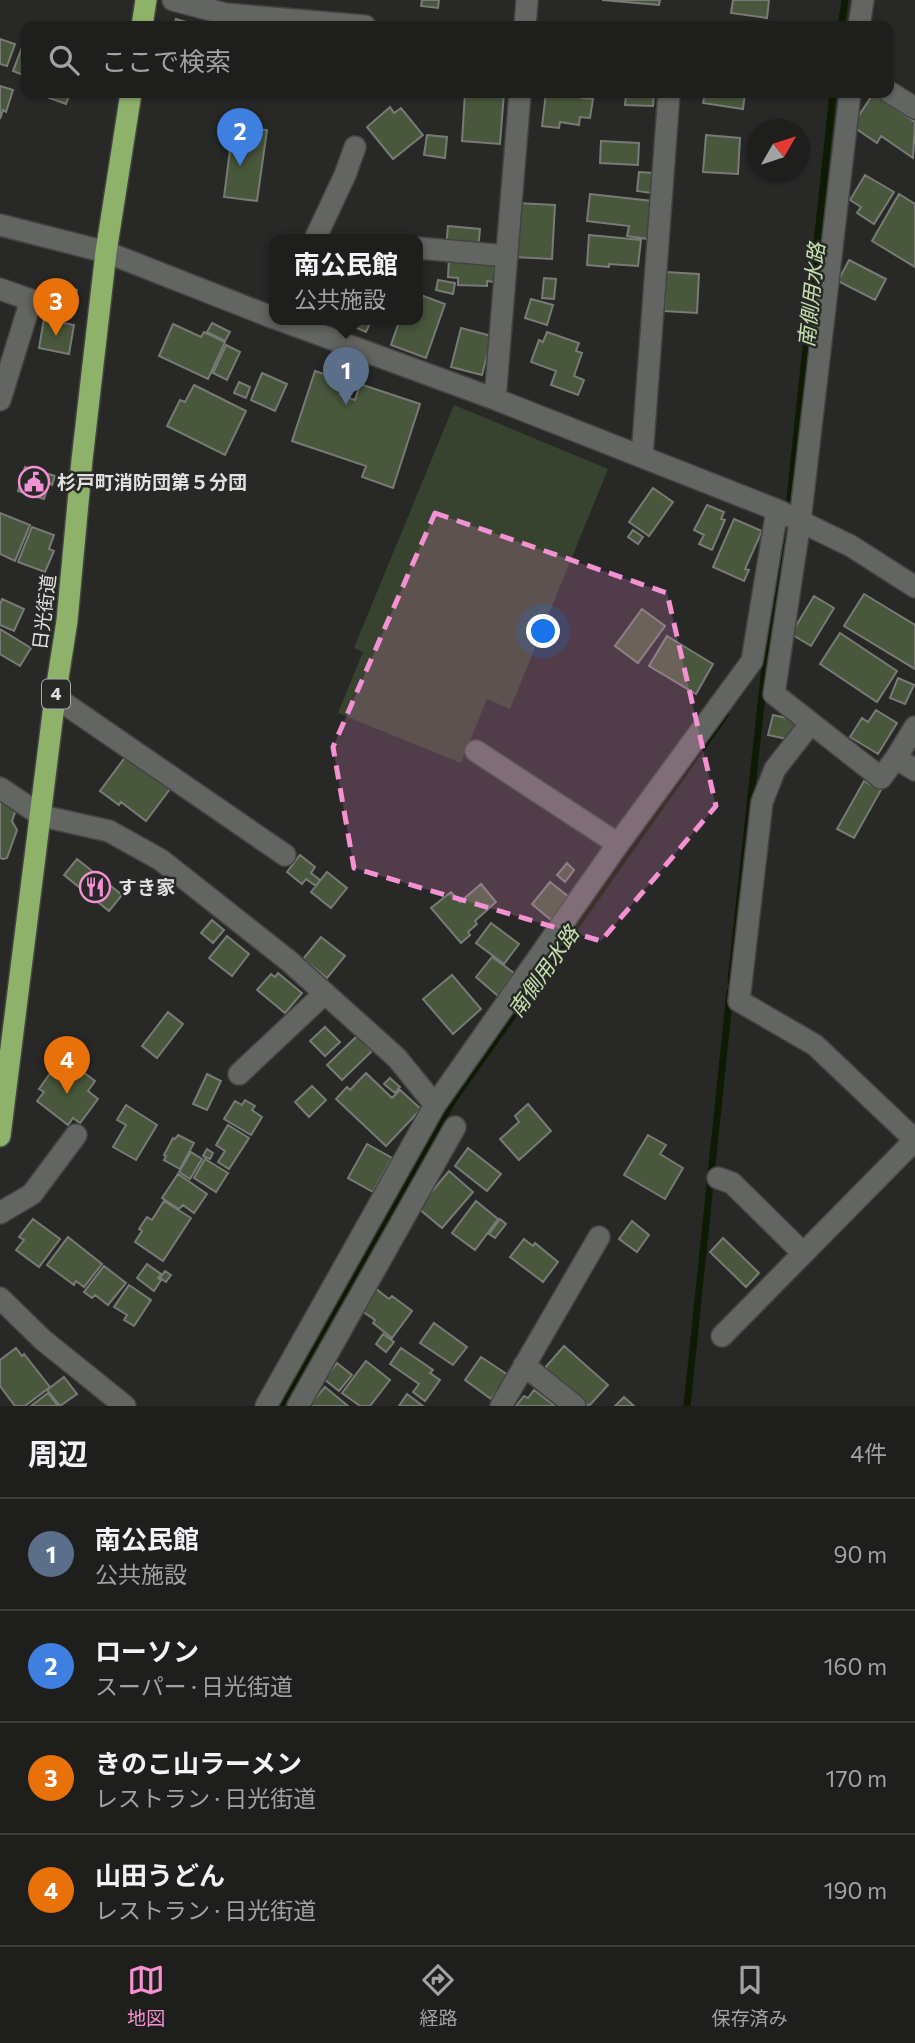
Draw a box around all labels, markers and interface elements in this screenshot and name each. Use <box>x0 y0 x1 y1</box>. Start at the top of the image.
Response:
search box <box>21 21 894 98</box>
icon: search <box>45 41 83 79</box>
text: ここで検索 <box>101 45 231 76</box>
pin: 2 <box>217 108 263 166</box>
north arrow <box>747 119 810 182</box>
popup <box>269 234 423 325</box>
water label: 南側用水路 <box>793 239 829 348</box>
text: 南公民館 <box>294 248 398 279</box>
pin: 3 <box>33 278 79 336</box>
text: 公共施設 <box>294 285 386 313</box>
pin: 1 <box>323 347 369 405</box>
public building icon: 杉戸町消防団第５分団 <box>17 465 51 499</box>
place label: 杉戸町消防団第５分団 <box>57 470 247 493</box>
street label: 日光街道 <box>27 573 60 651</box>
your location <box>526 614 560 648</box>
road number: 4 <box>42 680 70 708</box>
restaurant icon: すき家 <box>78 870 112 904</box>
place label: すき家 <box>118 875 175 898</box>
water label: 南側用水路 <box>502 919 584 1021</box>
pin: 4 <box>44 1036 90 1094</box>
text: 周辺 <box>28 1434 88 1471</box>
text: 4件 <box>850 1439 887 1467</box>
text: 南公民館 <box>95 1523 199 1554</box>
text: 1 <box>46 1540 56 1568</box>
text: 90 m <box>834 1540 887 1568</box>
text: 公共施設 <box>95 1560 187 1588</box>
text: ローソン <box>95 1635 199 1666</box>
text: 2 <box>44 1652 58 1680</box>
text: 160 m <box>824 1652 887 1680</box>
text: スーパー · 日光街道 <box>95 1672 293 1700</box>
text: きのこ山ラーメン <box>95 1747 302 1778</box>
text: 3 <box>44 1764 58 1792</box>
text: 170 m <box>826 1764 887 1792</box>
text: レストラン · 日光街道 <box>95 1784 316 1812</box>
text: 山田うどん <box>95 1859 225 1890</box>
text: 4 <box>44 1876 58 1904</box>
text: 190 m <box>824 1876 887 1904</box>
text: レストラン · 日光街道 <box>95 1896 316 1924</box>
tab: 地図 <box>127 1961 165 2030</box>
tab: 経路 <box>419 1961 458 2030</box>
tab: 保存済み <box>712 1961 788 2030</box>

